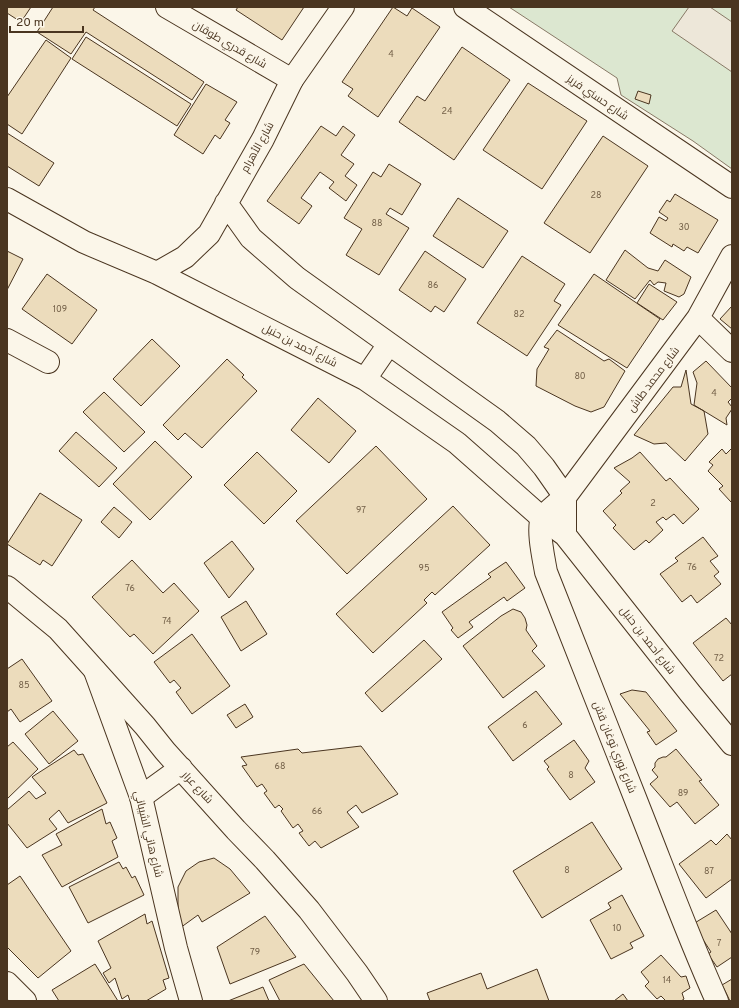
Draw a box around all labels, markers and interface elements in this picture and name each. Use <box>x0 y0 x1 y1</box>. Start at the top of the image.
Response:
scale bar <box>10 8 83 34</box>
text: 20 m <box>16 15 44 31</box>
street label: شارع قدري طوقان <box>189 18 269 73</box>
house number: 4 <box>388 49 394 60</box>
street label: شارع حسني فريز <box>563 72 631 124</box>
house number: 24 <box>441 106 453 117</box>
street label: شارع الأهرام <box>238 120 278 175</box>
house number: 28 <box>590 190 602 201</box>
house number: 88 <box>372 218 383 229</box>
house number: 30 <box>678 222 690 233</box>
house number: 86 <box>428 280 438 291</box>
house number: 109 <box>53 304 67 315</box>
house number: 82 <box>514 309 524 320</box>
street label: شارع أحمد بن حنبل <box>260 320 340 371</box>
street label: شارع محمد طاش <box>625 344 683 415</box>
house number: 80 <box>574 371 586 382</box>
house number: 4 <box>711 388 717 399</box>
house number: 2 <box>650 498 656 509</box>
house number: 97 <box>356 505 366 516</box>
house number: 76 <box>687 562 697 573</box>
house number: 95 <box>419 563 429 574</box>
house number: 76 <box>125 583 135 594</box>
street label: شارع أحمد بن حنبل <box>616 603 679 677</box>
house number: 74 <box>162 616 172 627</box>
house number: 72 <box>714 653 724 664</box>
house number: 85 <box>18 680 30 691</box>
street label: شارع نوري توغان قش <box>588 699 639 796</box>
house number: 6 <box>522 720 528 731</box>
house number: 68 <box>275 761 285 772</box>
street label: شارع عرار <box>178 768 216 807</box>
house number: 8 <box>568 770 574 781</box>
house number: 89 <box>678 788 688 799</box>
street label: شارع هاني الشيباني <box>130 789 166 879</box>
house number: 66 <box>312 806 322 817</box>
house number: 8 <box>564 865 570 876</box>
house number: 87 <box>704 866 714 877</box>
house number: 10 <box>612 923 622 934</box>
house number: 7 <box>717 938 722 949</box>
house number: 79 <box>250 947 260 958</box>
house number: 14 <box>663 975 672 986</box>

